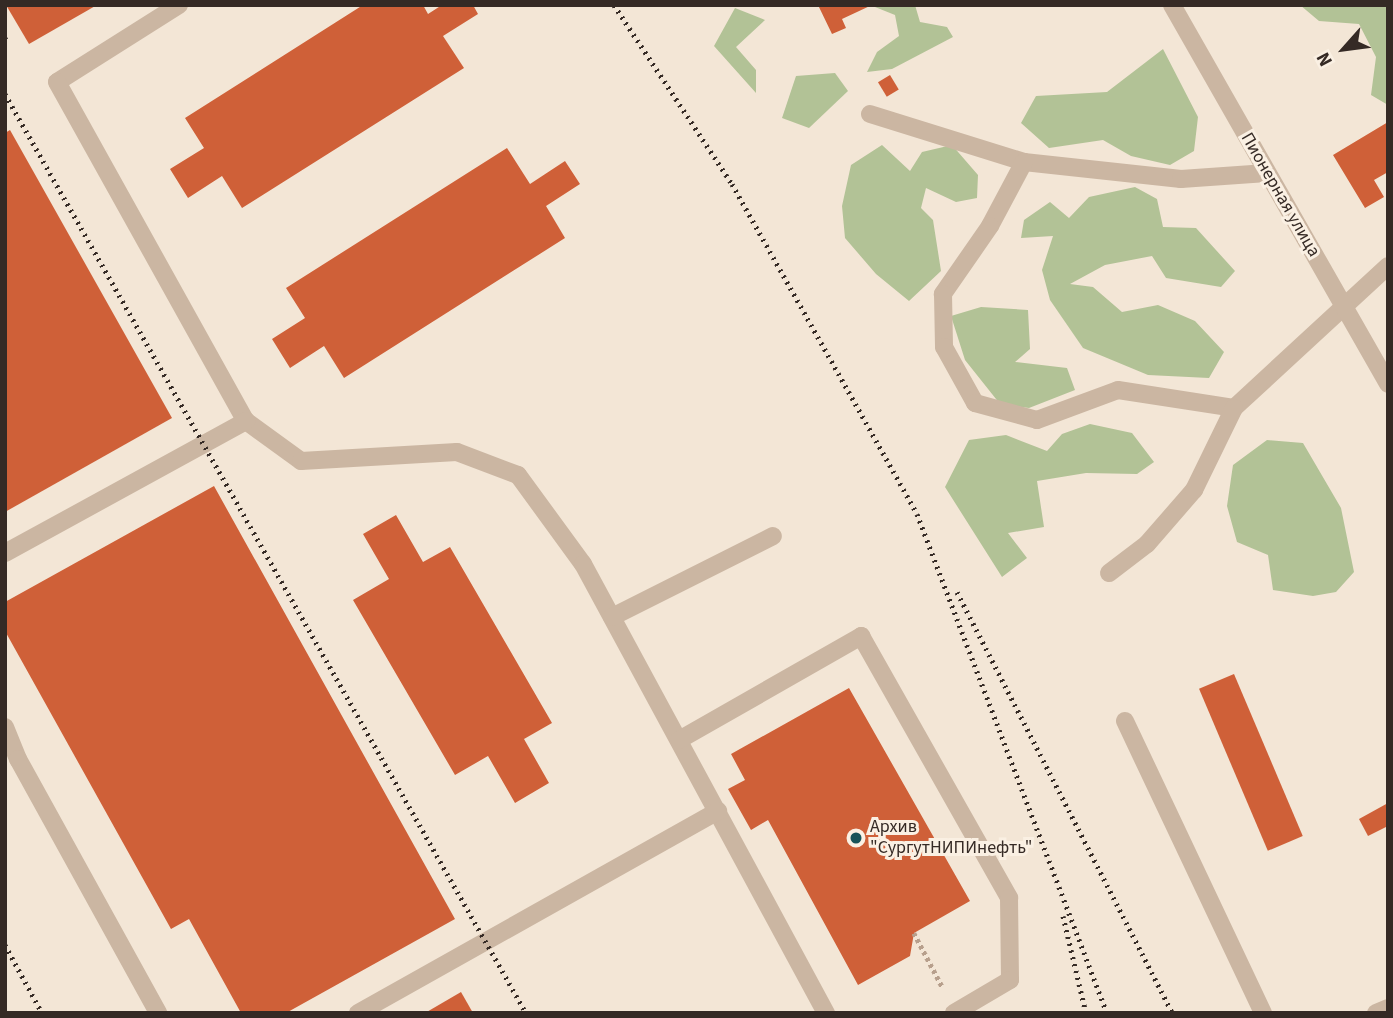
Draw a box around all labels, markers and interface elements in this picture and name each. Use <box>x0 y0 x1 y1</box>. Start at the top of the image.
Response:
north arrow <box>1309 14 1379 84</box>
text: N <box>1310 47 1340 71</box>
street label: Пионерная улица <box>1236 129 1324 261</box>
place label: Архив "СургутНИПИнефть" <box>870 817 1032 860</box>
marker: Архив "СургутНИПИнефть" <box>848 830 864 846</box>

